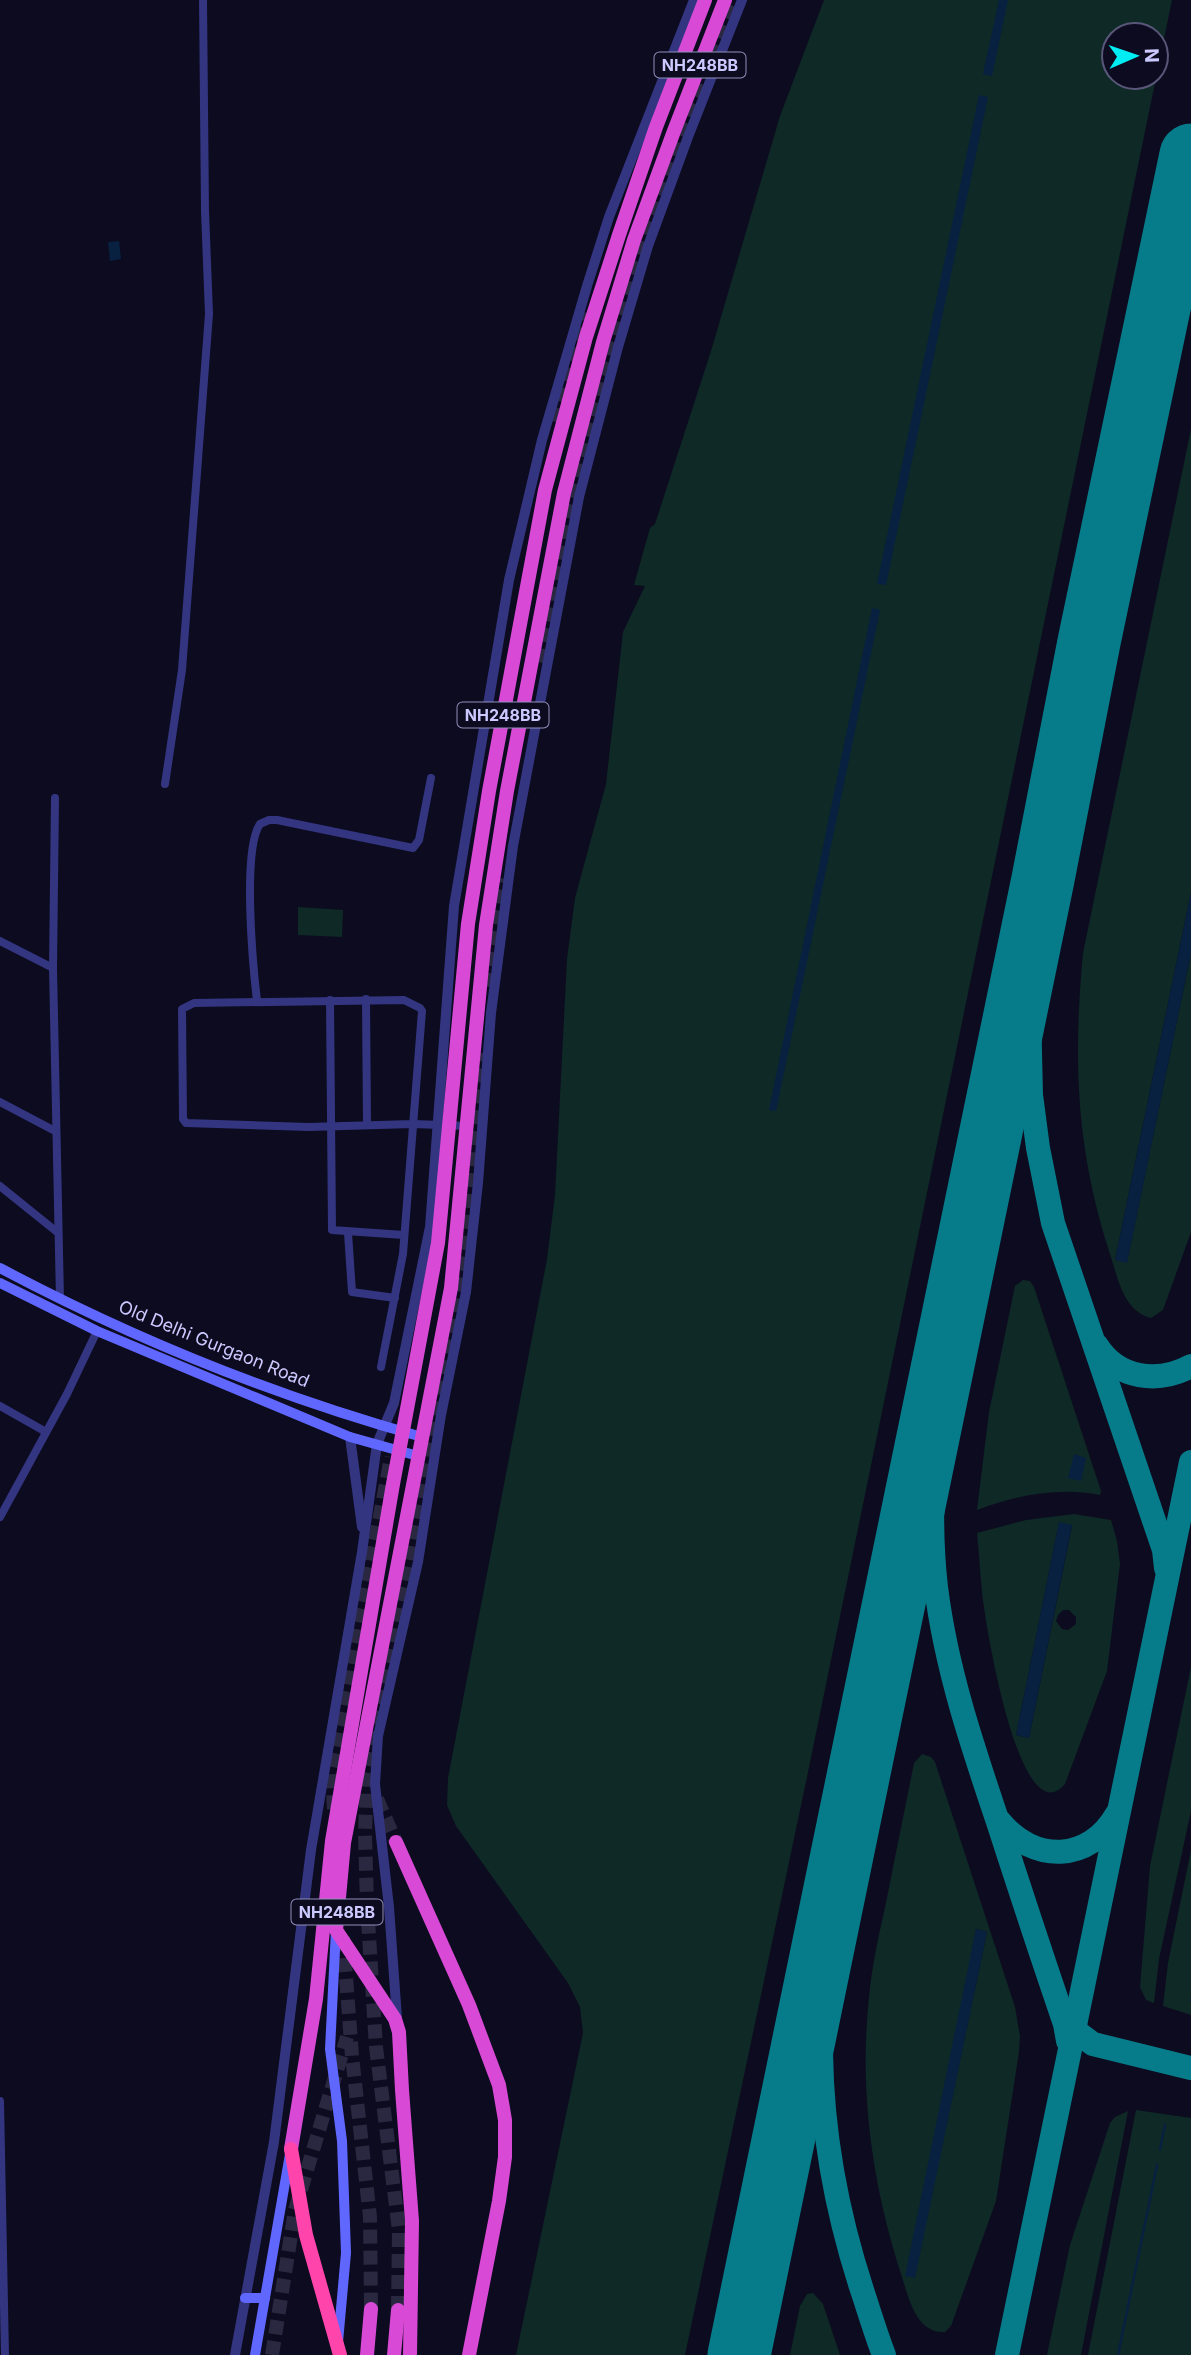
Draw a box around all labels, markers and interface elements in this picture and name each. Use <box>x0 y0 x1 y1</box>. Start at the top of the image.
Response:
north arrow <box>1100 21 1170 91</box>
text: N <box>1140 48 1163 63</box>
road number: NH248BB <box>654 53 746 78</box>
road number: NH248BB <box>458 702 548 728</box>
street label: Old Delhi Gurgaon Road <box>116 1296 313 1391</box>
road number: NH248BB <box>292 1900 382 1924</box>

